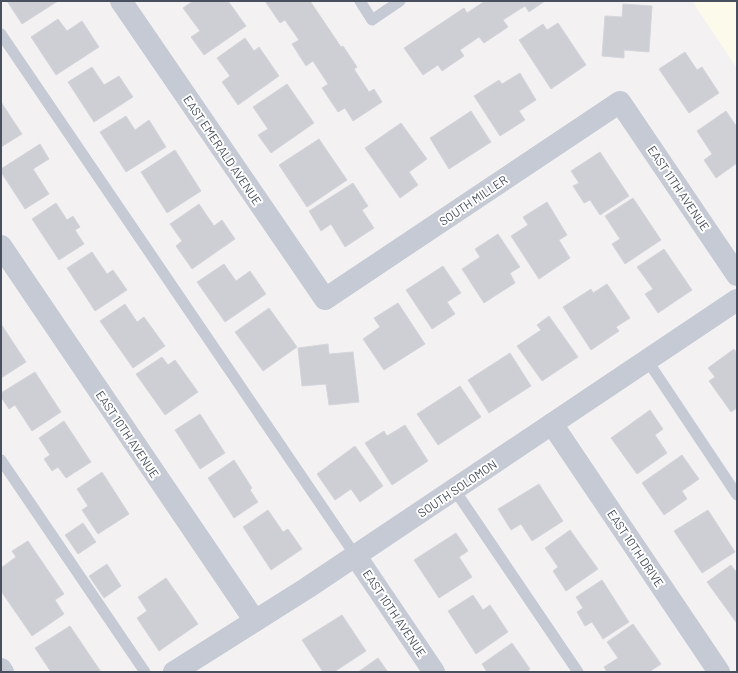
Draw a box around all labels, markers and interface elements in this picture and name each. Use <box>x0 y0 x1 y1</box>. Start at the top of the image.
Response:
street label: EAST EMERALD AVENUE <box>181 93 265 207</box>
street label: EAST 11TH AVENUE <box>645 143 713 233</box>
street label: SOUTH MILLER <box>436 172 510 228</box>
street label: EAST 10TH AVENUE <box>94 388 162 480</box>
street label: SOUTH SOLOMON <box>415 456 499 520</box>
street label: EAST 10TH DRIVE <box>605 507 667 589</box>
street label: EAST 10TH AVENUE <box>361 567 429 659</box>

